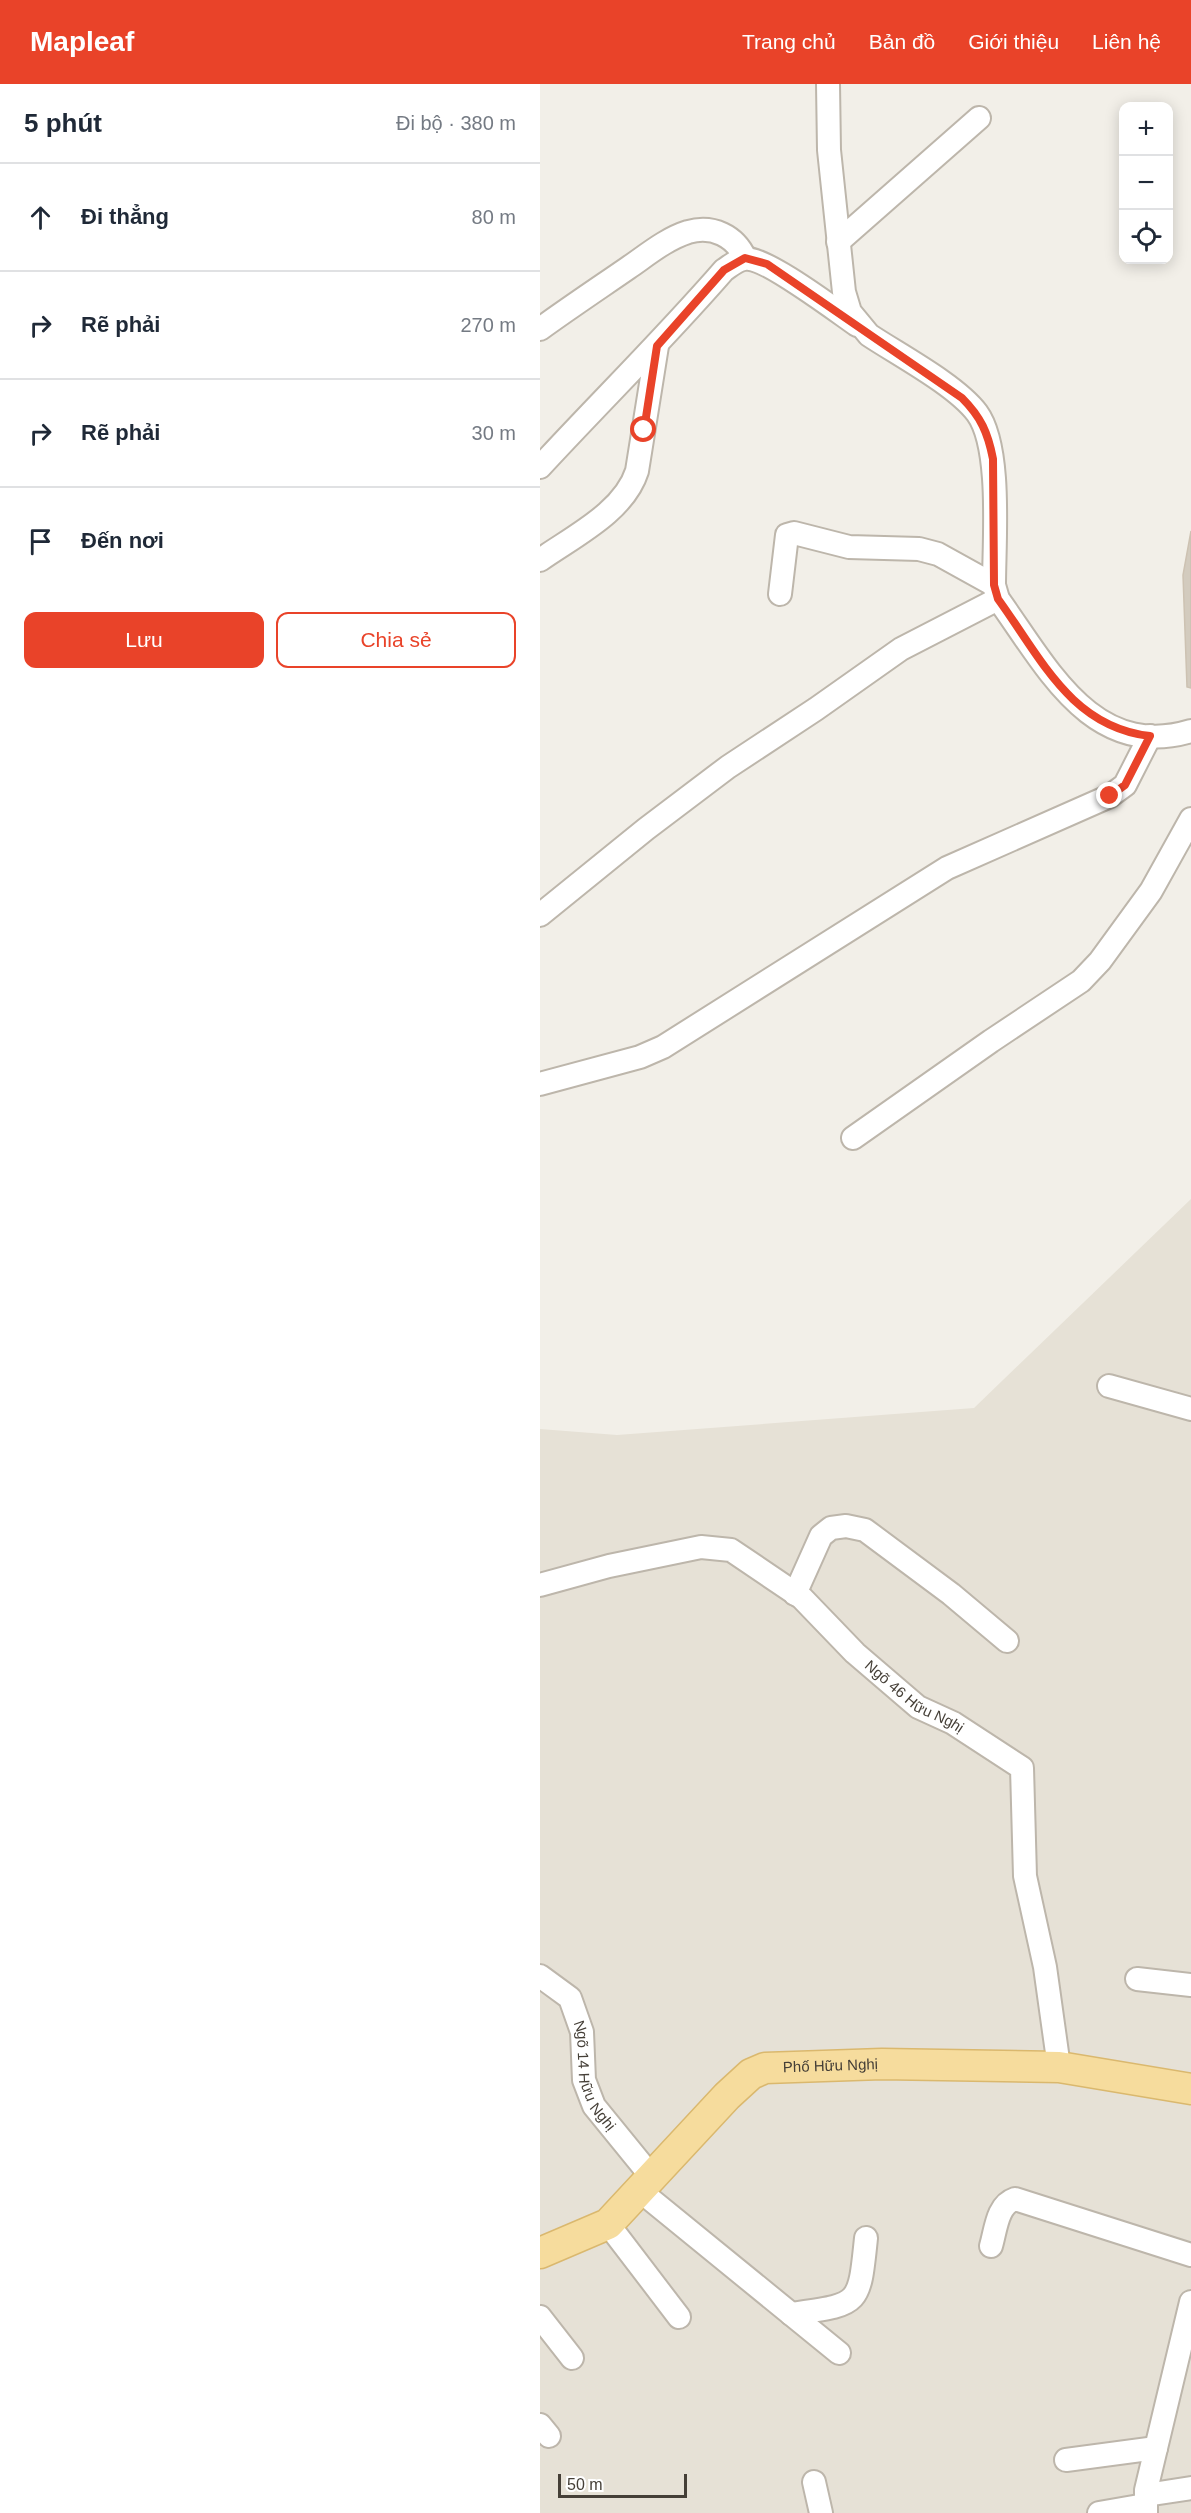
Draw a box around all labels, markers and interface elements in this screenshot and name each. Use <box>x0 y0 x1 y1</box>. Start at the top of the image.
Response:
text: Mapleaf <box>30 26 134 57</box>
text: Trang chủ <box>742 30 836 53</box>
text: Bản đồ <box>869 30 935 53</box>
text: Giới thiệu <box>968 30 1059 53</box>
text: Liên hệ <box>1092 30 1161 53</box>
map controls <box>1119 102 1173 264</box>
button: + <box>1119 102 1173 156</box>
text: 5 phút <box>24 108 102 138</box>
text: Đi bộ · 380 m <box>396 112 516 134</box>
button: − <box>1119 156 1173 210</box>
icon: ahead <box>24 201 57 234</box>
text: Đi thẳng <box>81 204 169 229</box>
text: 80 m <box>472 206 516 228</box>
button: locate <box>1119 210 1173 264</box>
icon: right <box>24 309 57 342</box>
text: Rẽ phải <box>81 312 160 337</box>
text: 270 m <box>460 314 516 336</box>
route start <box>630 416 656 442</box>
icon: right <box>24 417 57 450</box>
text: Rẽ phải <box>81 420 160 445</box>
text: 30 m <box>472 422 516 444</box>
icon: arrive <box>24 525 57 558</box>
text: Đến nơi <box>81 528 164 553</box>
button: Lưu <box>24 612 264 668</box>
button: Chia sẻ <box>276 612 516 668</box>
route end <box>1096 782 1122 808</box>
street label: Ngõ 46 Hữu Nghị <box>862 1656 967 1736</box>
street label: Ngõ 14 Hữu Nghị <box>571 2018 619 2134</box>
street label: Phố Hữu Nghị <box>783 2055 878 2075</box>
scale bar <box>558 2471 687 2498</box>
text: 50 m <box>567 2476 603 2493</box>

